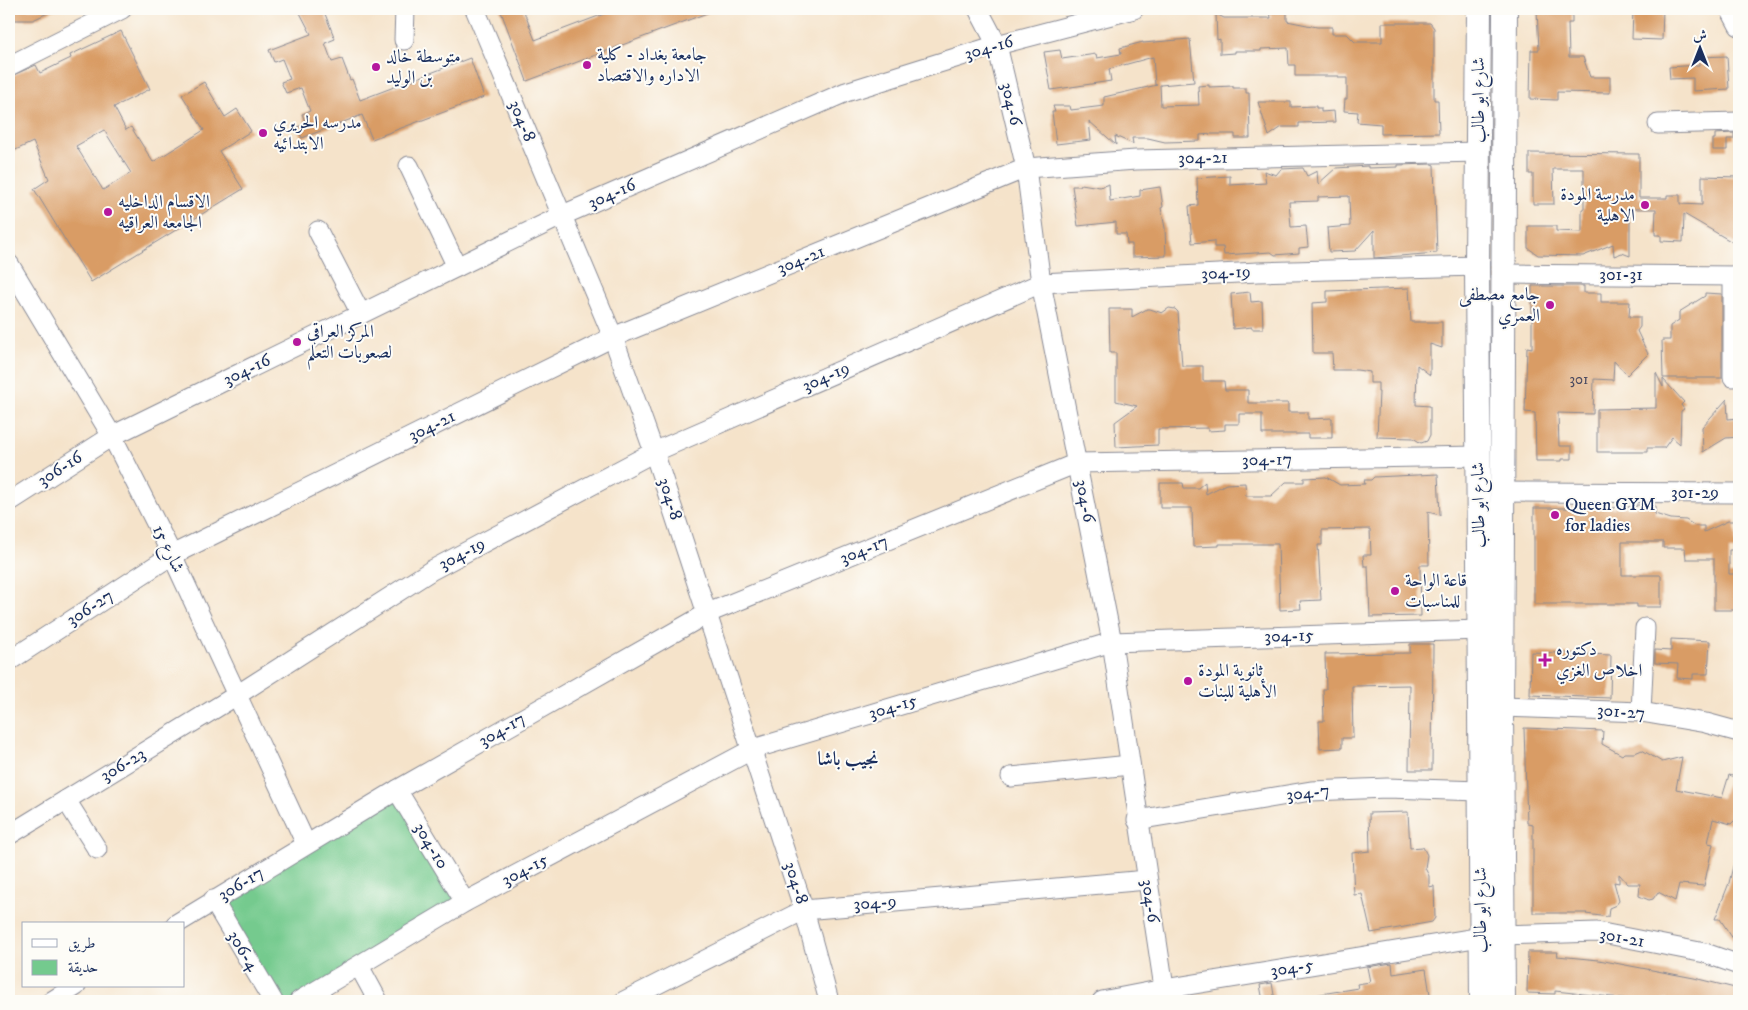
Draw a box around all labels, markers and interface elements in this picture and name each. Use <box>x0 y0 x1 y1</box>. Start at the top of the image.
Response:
north arrow <box>1676 22 1726 72</box>
text: ش <box>1693 27 1707 45</box>
street label: 304-16 <box>962 30 1017 65</box>
place label: جامعة بغداد - كلية الاداره والاقتصاد <box>597 44 707 87</box>
place label: متوسطة خالد بن الوليد <box>386 46 461 89</box>
street label: شارع ابو طالب <box>1468 57 1493 143</box>
marker: جامعة بغداد - كلية الاداره والاقتصاد <box>581 59 593 71</box>
marker: متوسطة خالد بن الوليد <box>370 61 382 73</box>
street label: 304-6 <box>995 80 1027 128</box>
street label: 304-8 <box>503 97 541 145</box>
place label: مدرسه الحريري الابتدائيه <box>273 112 362 155</box>
marker: مدرسه الحريري الابتدائيه <box>257 127 269 139</box>
street label: 304-21 <box>1178 147 1228 169</box>
street label: 304-16 <box>585 174 640 214</box>
place label: مدرسة المودة الاهلية <box>1560 184 1635 227</box>
place label: الاقسام الداخليه الجامعه العراقيه <box>118 191 210 234</box>
marker: مدرسة المودة الاهلية <box>1639 199 1651 211</box>
marker: الاقسام الداخليه الجامعه العراقيه <box>102 206 114 218</box>
street label: 304-21 <box>774 241 828 279</box>
street label: 304-19 <box>1201 261 1251 285</box>
street label: 301-31 <box>1599 264 1643 286</box>
place label: جامع مصطفى العمري <box>1459 284 1540 330</box>
marker: جامع مصطفى العمري <box>1544 299 1556 311</box>
place label: المركز العراقي لصعوبات التعلم <box>307 321 392 370</box>
marker: المركز العراقي لصعوبات التعلم <box>291 336 303 348</box>
street label: 304-16 <box>220 349 275 391</box>
street label: 304-19 <box>799 357 853 397</box>
house number: 301 <box>1569 370 1589 389</box>
street label: 304-21 <box>405 405 459 447</box>
street label: 306-16 <box>33 446 87 492</box>
street label: 304-17 <box>1242 449 1292 471</box>
street label: شارع ابو طالب <box>1467 462 1494 548</box>
street label: 304-8 <box>653 475 687 523</box>
street label: 304-6 <box>1070 478 1100 525</box>
street label: 301-29 <box>1671 482 1719 504</box>
place label: Queen GYM for ladies <box>1565 494 1656 537</box>
marker: Queen GYM for ladies <box>1549 509 1561 521</box>
street label: شارع 15 <box>144 521 189 578</box>
street label: 304-17 <box>837 530 891 570</box>
street label: 304-19 <box>435 533 489 575</box>
place label: قاعة الواحة للمناسبات <box>1405 570 1467 613</box>
street label: 306-27 <box>63 585 117 631</box>
marker: قاعة الواحة للمناسبات <box>1389 585 1401 597</box>
street label: 304-15 <box>1264 624 1314 648</box>
place label: دكتوره اخلاص الغزي <box>1556 639 1643 685</box>
marker: دكتوره اخلاص الغزي <box>1538 653 1552 667</box>
place label: ثانوية المودة الأهلية للبنات <box>1198 660 1277 703</box>
marker: ثانوية المودة الأهلية للبنات <box>1182 675 1194 687</box>
street label: 304-15 <box>866 689 920 725</box>
street label: 301-27 <box>1596 699 1646 725</box>
street label: 304-17 <box>475 708 529 752</box>
street label: 306-23 <box>96 743 150 787</box>
district label: نجيب باشا <box>818 748 878 771</box>
street label: 304-7 <box>1285 779 1331 807</box>
street label: 304-10 <box>409 819 453 873</box>
street label: 304-15 <box>498 849 552 891</box>
street label: 304-8 <box>779 859 813 907</box>
street label: 306-17 <box>214 862 268 906</box>
street label: شارع ابو طالب <box>1470 867 1495 953</box>
street label: 304-6 <box>1136 878 1164 925</box>
street label: 304-9 <box>853 890 897 916</box>
legend <box>22 922 185 988</box>
street label: 301-21 <box>1598 923 1646 953</box>
street label: 306-4 <box>222 927 264 976</box>
text: طريق <box>68 934 95 953</box>
street label: 304-5 <box>1269 954 1315 982</box>
text: حديقة <box>68 958 98 977</box>

